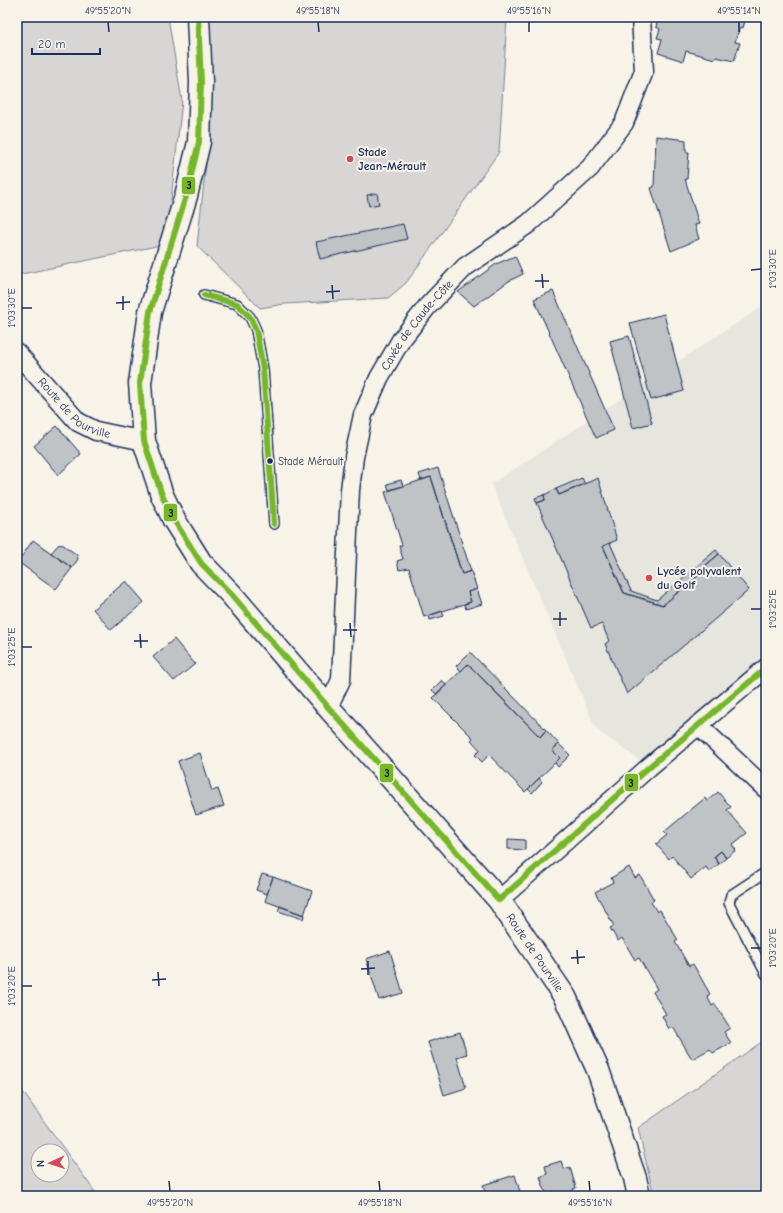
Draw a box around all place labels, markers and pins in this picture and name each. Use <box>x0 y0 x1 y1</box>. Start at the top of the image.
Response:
place label: Stade Jean-Mérault <box>358 145 427 173</box>
marker: Stade Jean-Mérault <box>345 154 355 164</box>
place label: Stade Mérault <box>278 455 344 468</box>
marker: Stade Mérault <box>265 456 275 466</box>
place label: Lycée polyvalent du Golf <box>657 564 742 592</box>
marker: Lycée polyvalent du Golf <box>644 573 654 583</box>

